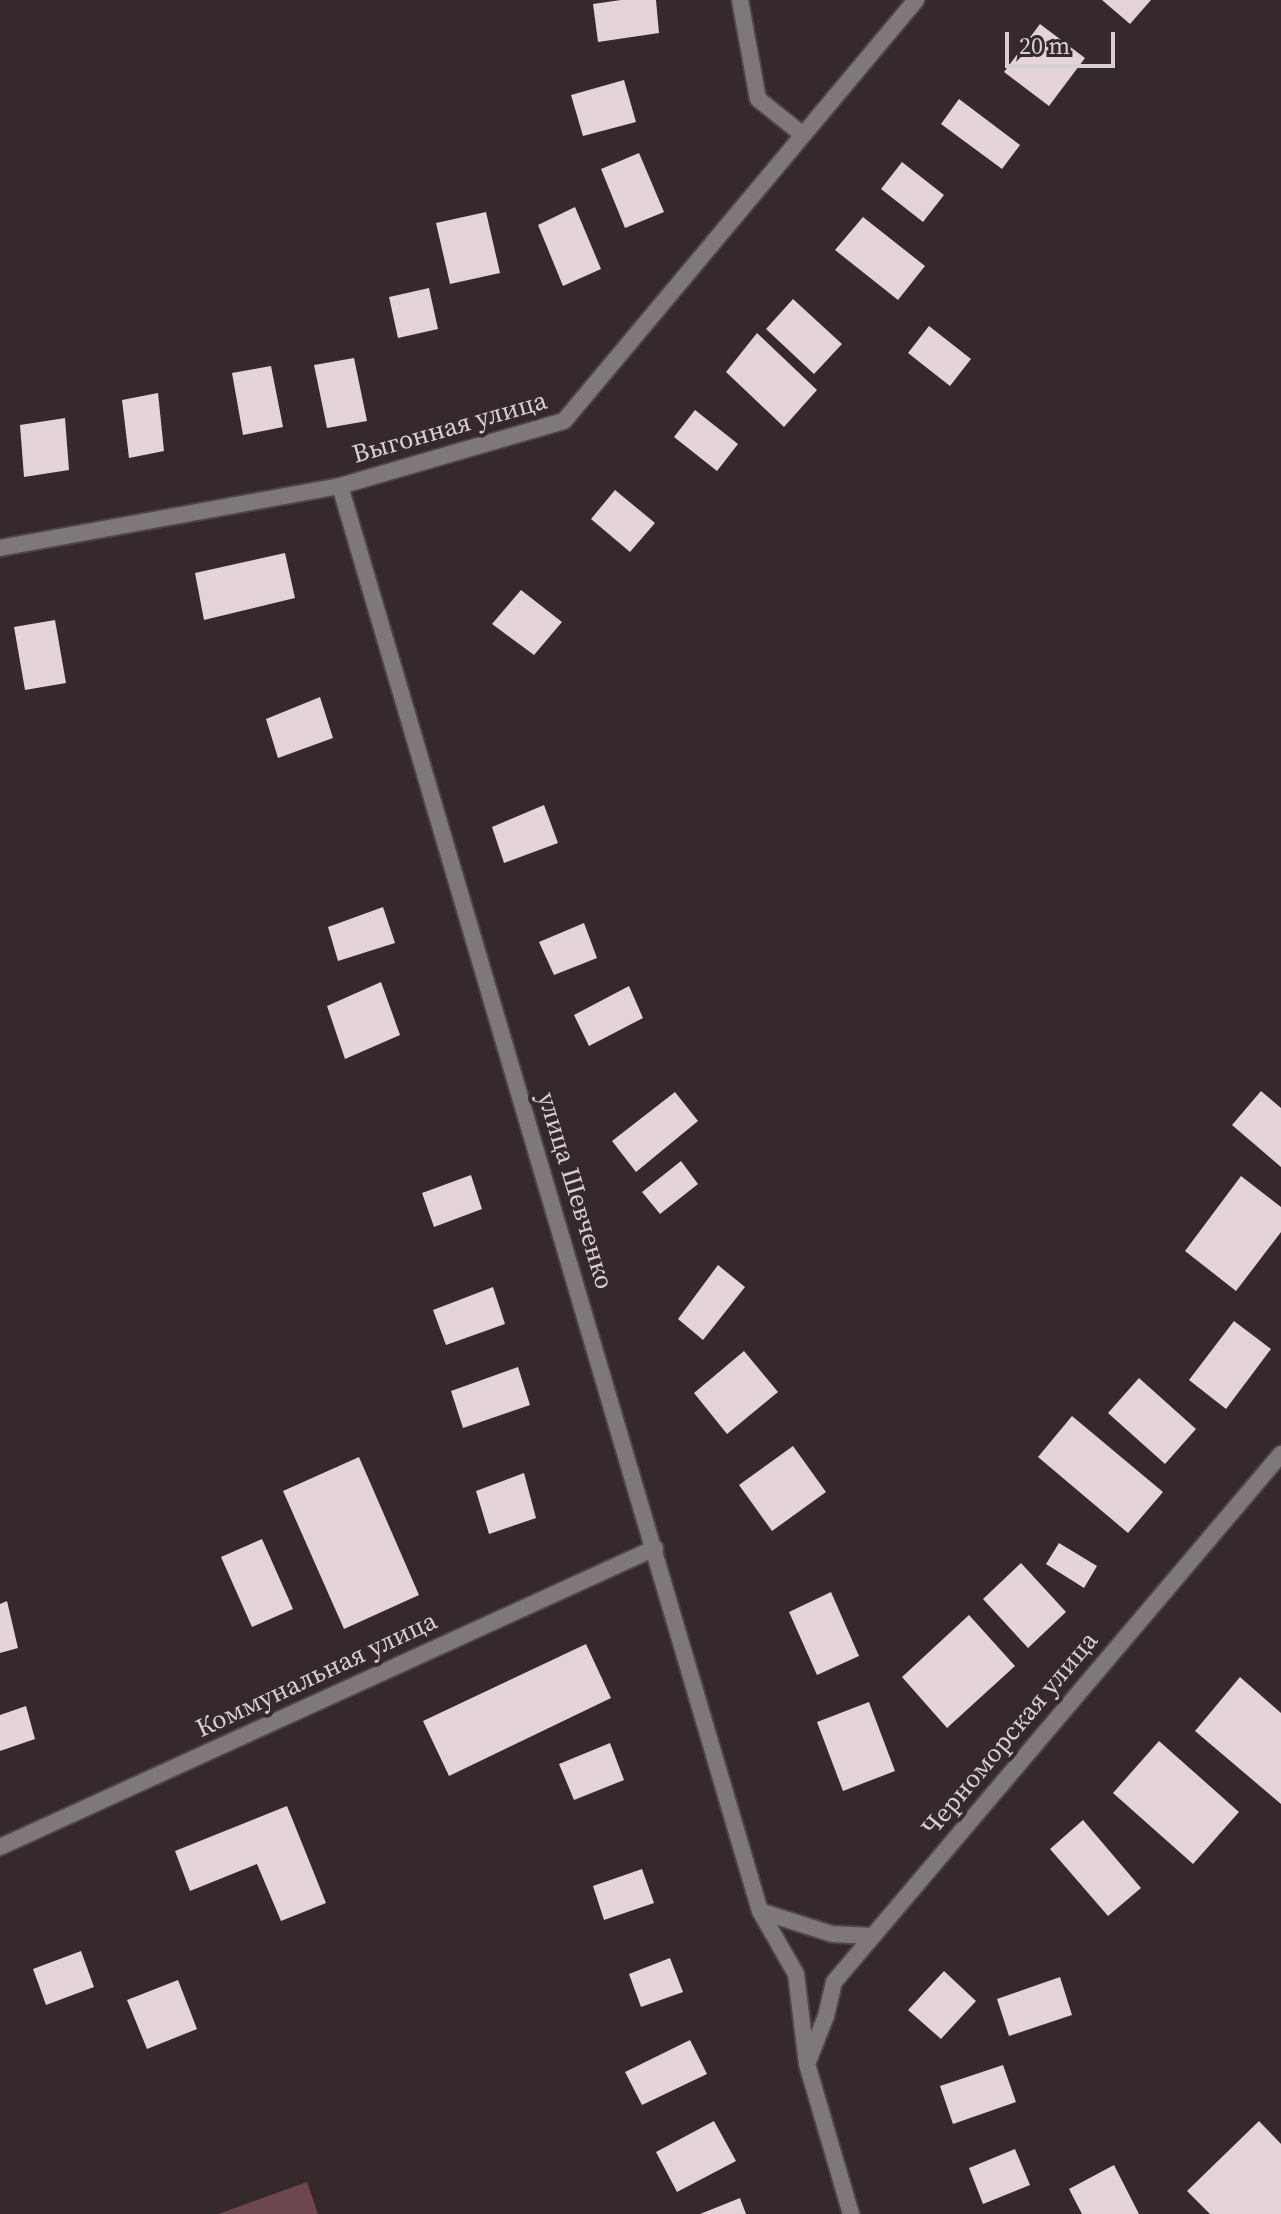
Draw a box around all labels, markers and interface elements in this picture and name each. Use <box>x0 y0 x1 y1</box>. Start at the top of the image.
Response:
scale bar <box>1009 16 1119 66</box>
text: 20 m <box>1019 29 1070 62</box>
street label: Выгонная улица <box>349 386 551 472</box>
street label: улица Шевченко <box>529 1089 619 1293</box>
street label: Коммунальная улица <box>191 1606 443 1746</box>
street label: Черноморская улица <box>916 1626 1106 1844</box>

